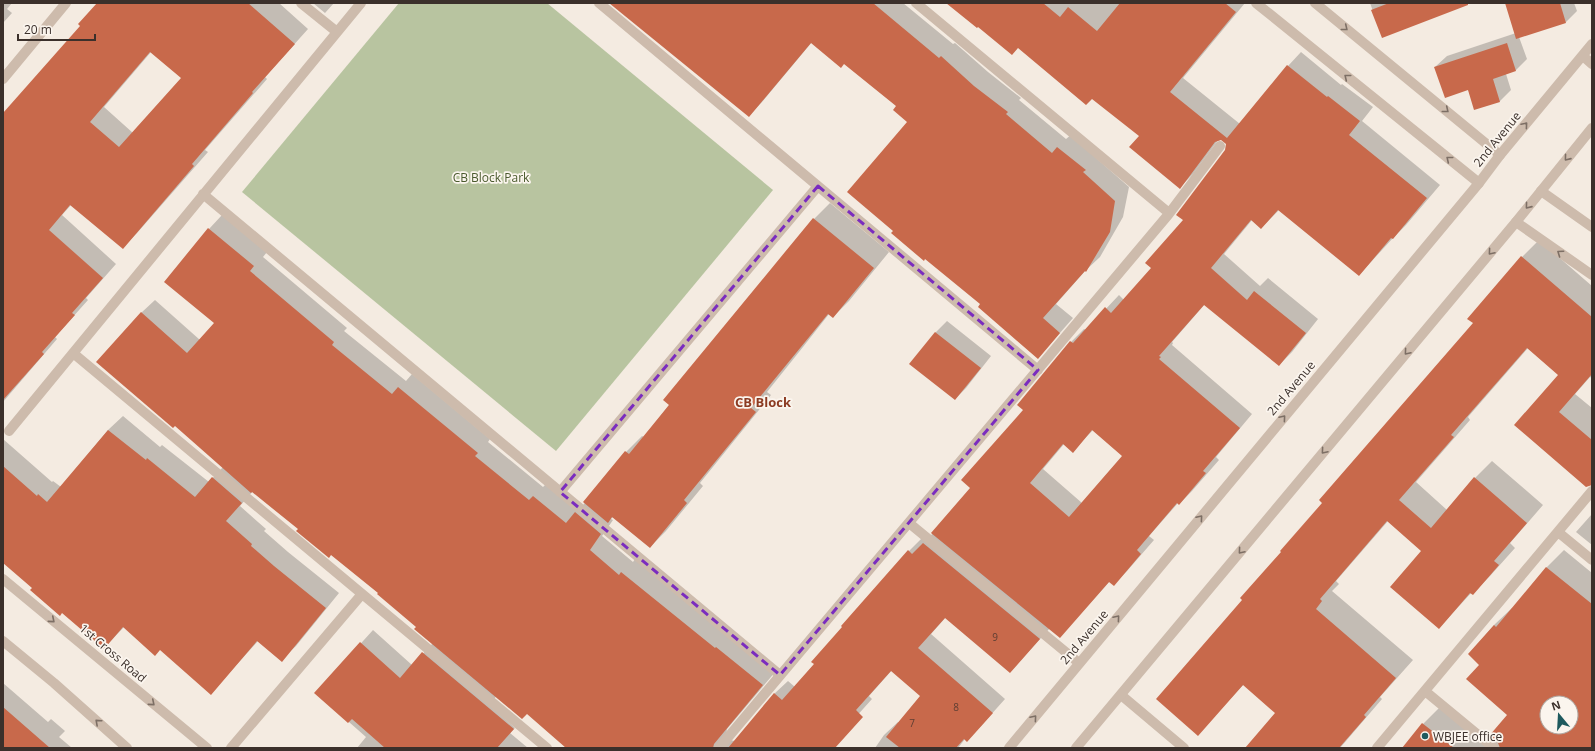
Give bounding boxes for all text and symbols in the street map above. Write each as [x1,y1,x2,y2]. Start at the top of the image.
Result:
scale bar [18,16,95,42]
text: 20 m [24,21,52,38]
one-way arrow [1341,23,1348,30]
one-way arrow [1345,75,1352,82]
one-way arrow [1441,106,1448,113]
street label: 2nd Avenue [1469,108,1525,170]
one-way arrow [1520,122,1527,130]
one-way arrow [1565,154,1572,161]
one-way arrow [1446,156,1453,163]
park label: CB Block Park [453,169,530,186]
one-way arrow [1526,202,1533,209]
one-way arrow [1488,247,1495,255]
one-way arrow [1557,250,1564,258]
one-way arrow [1405,347,1412,354]
street label: 2nd Avenue [1263,357,1319,419]
district label: CB Block [735,393,792,411]
one-way arrow [1279,416,1286,423]
one-way arrow [1321,447,1328,454]
one-way arrow [1196,515,1203,523]
one-way arrow [1238,547,1245,554]
street label: 2nd Avenue [1056,606,1112,668]
one-way arrow [48,615,55,622]
one-way arrow [1112,615,1119,623]
street label: 1st Cross Road [76,620,150,686]
house number: 9 [992,630,998,644]
north arrow [1539,695,1579,735]
text: N [1549,696,1562,714]
one-way arrow [148,698,155,705]
house number: 8 [953,700,959,714]
one-way arrow [1029,715,1036,723]
house number: 7 [909,716,915,730]
one-way arrow [95,720,102,727]
place label: WBJEE office [1433,728,1503,745]
marker: WBJEE office [1420,731,1430,741]

